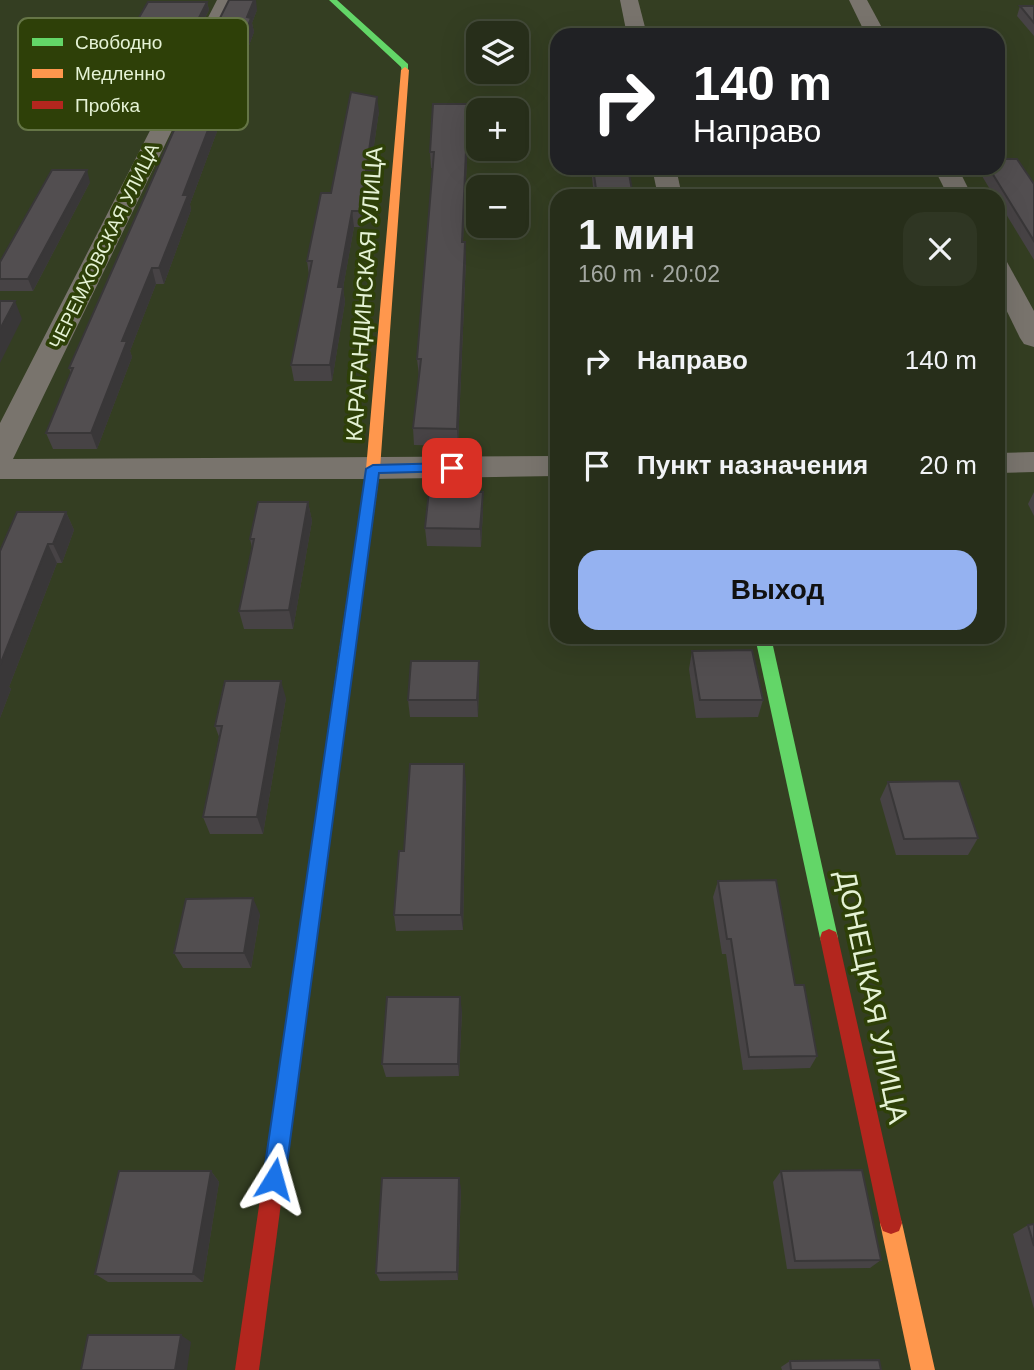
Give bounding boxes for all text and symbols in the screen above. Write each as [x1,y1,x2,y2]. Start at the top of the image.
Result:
legend [18,18,248,130]
map controls [466,21,529,238]
button: layers [466,21,529,84]
text: Свободно [75,32,162,53]
icon: right [578,56,669,147]
text: 140 m [693,56,832,110]
text: Медленно [75,63,165,84]
text: Пробка [75,95,140,116]
button: + [466,98,529,161]
text: Направо [693,113,821,149]
street label: ЧЕРЕМХОВСКАЯ УЛИЦА [45,139,163,352]
street label: КАРАГАНДИНСКАЯ УЛИЦА [341,145,387,442]
button: − [466,175,529,238]
text: 1 мин [578,211,695,258]
button: close [903,212,977,286]
text: 160 m · 20:02 [578,261,720,287]
icon: right [578,342,616,380]
text: Направо [637,345,748,375]
text: 140 m [905,345,977,375]
pin [422,438,482,498]
icon: arrive [578,447,616,485]
icon: arrive [433,449,471,487]
text: Пункт назначения [637,450,868,480]
text: 20 m [919,450,977,480]
button: Выход [578,550,977,630]
street label: ДОНЕЦКАЯ УЛИЦА [830,868,914,1127]
position arrow [237,1142,311,1216]

